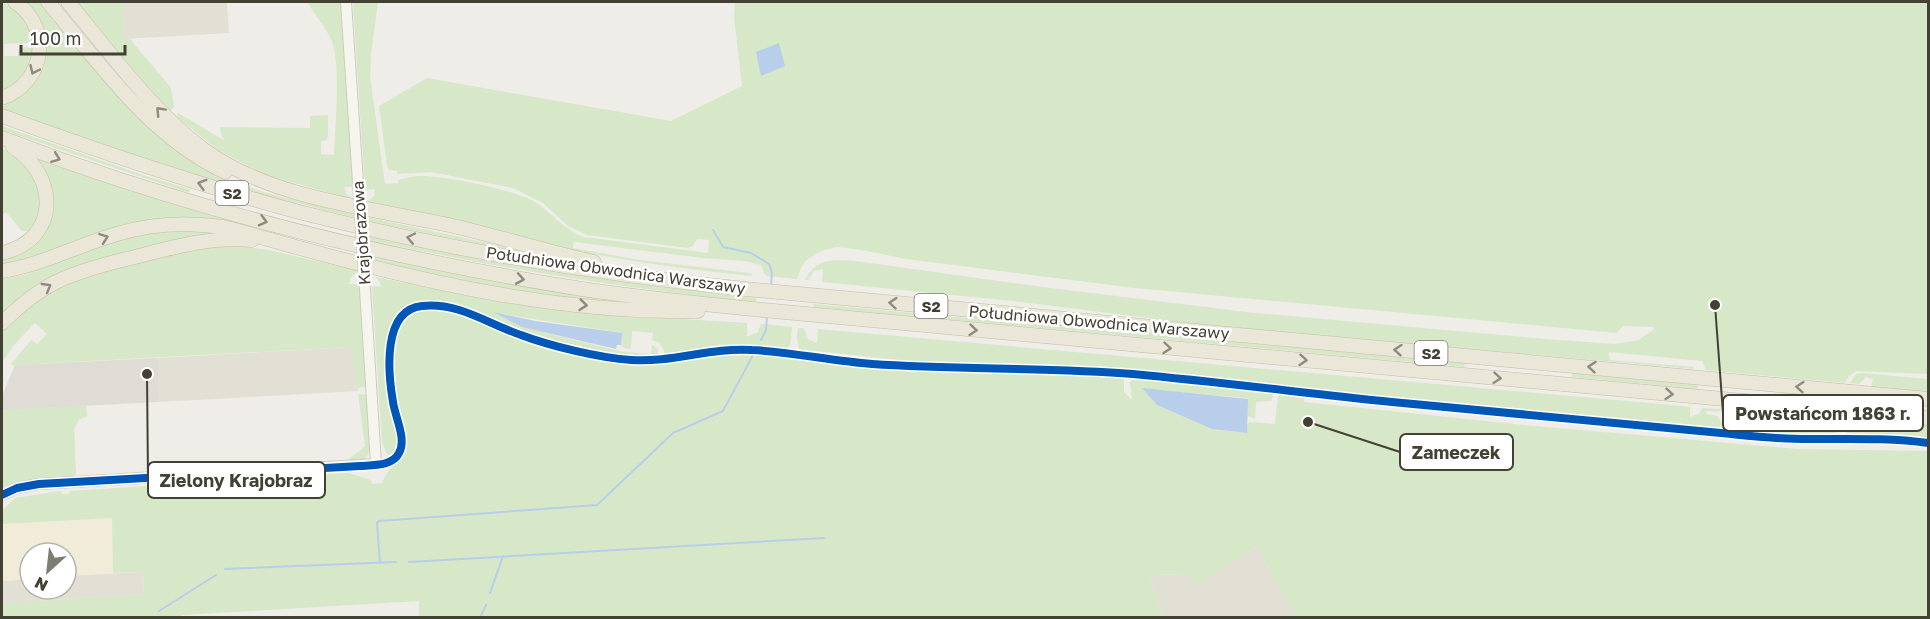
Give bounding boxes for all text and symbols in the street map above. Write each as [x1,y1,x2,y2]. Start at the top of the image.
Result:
scale bar [21,18,124,56]
text: 100 m [30,27,81,49]
one-way arrow [29,64,41,75]
one-way arrow [156,107,167,117]
one-way arrow [50,151,61,164]
one-way arrow [197,179,208,191]
street label: Krajobrazowa [347,180,375,286]
road number: S2 [216,181,248,205]
one-way arrow [257,214,268,226]
one-way arrow [406,232,416,245]
one-way arrow [98,233,109,246]
street label: Południowa Obwodnica Warszawy [485,242,747,298]
one-way arrow [516,272,525,284]
one-way arrow [41,283,52,294]
road number: S2 [914,294,948,318]
one-way arrow [888,297,897,310]
one-way arrow [579,298,588,311]
street label: Południowa Obwodnica Warszawy [968,301,1230,343]
one-way arrow [968,323,977,336]
one-way arrow [1162,341,1172,354]
road number: S2 [1414,341,1448,365]
one-way arrow [1393,344,1402,357]
one-way arrow [1299,354,1308,367]
one-way arrow [1587,361,1596,374]
one-way arrow [1493,371,1502,384]
one-way arrow [1796,381,1805,394]
one-way arrow [1665,387,1674,400]
callout: Powstańcom 1863 r. [1723,395,1923,431]
text: Powstańcom 1863 r. [1735,402,1911,424]
callout: Zameczek [1400,434,1513,470]
text: Zameczek [1412,441,1501,463]
callout: Zielony Krajobraz [148,462,325,498]
text: Zielony Krajobraz [160,469,312,491]
north arrow [18,541,78,601]
text: N [31,573,51,596]

